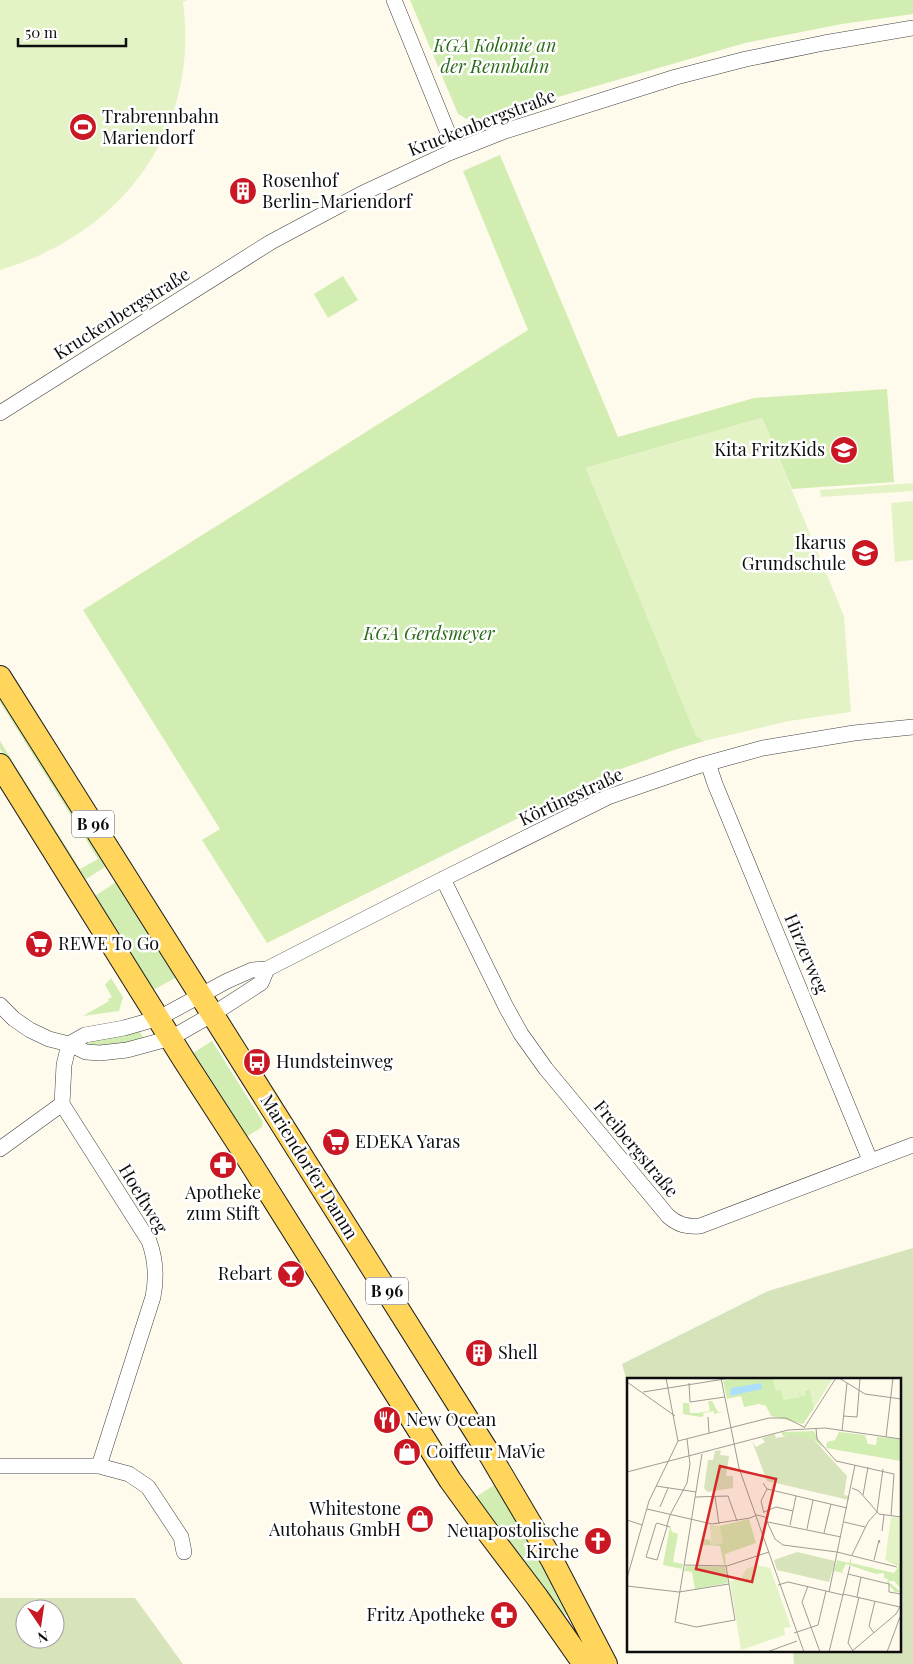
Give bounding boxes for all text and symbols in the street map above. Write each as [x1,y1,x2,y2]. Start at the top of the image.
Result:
scale bar [18,15,125,47]
text: 50 m [25,22,58,42]
park label: KGA Kolonie an der Rennbahn [433,33,556,78]
street label: Kruckenbergstraße [405,83,559,161]
place label: Trabrennbahn Mariendorf [102,104,219,149]
sports icon: Trabrennbahn Mariendorf [68,112,98,142]
place label: Rosenhof Berlin-Mariendorf [262,168,414,213]
building icon: Rosenhof Berlin-Mariendorf [228,176,258,206]
street label: Kruckenbergstraße [49,262,194,365]
school or university icon: Kita FritzKids [829,435,859,465]
place label: Kita FritzKids [714,437,825,461]
place label: Ikarus Grundschule [742,530,846,575]
school or university icon: Ikarus Grundschule [850,538,880,568]
park label: KGA Gerdsmeyer [362,621,496,645]
street label: Körtingstraße [515,761,627,831]
road number: B 96 [72,811,114,838]
street label: Hirzerweg [779,910,835,998]
supermarket icon: REWE To Go [24,929,54,959]
place label: REWE To Go [58,931,159,955]
bus stop icon: Hundsteinweg [242,1047,272,1077]
place label: Hundsteinweg [276,1049,393,1073]
street label: Mariendorfer Damm [256,1089,364,1244]
street label: Freibergstraße [589,1095,685,1202]
supermarket icon: EDEKA Yaras [321,1127,351,1157]
place label: EDEKA Yaras [355,1129,460,1153]
pharmacy icon: Apotheke zum Stift [208,1150,238,1180]
street label: Hoeftweg [114,1159,174,1238]
place label: Apotheke zum Stift [184,1180,261,1225]
bar icon: Rebart [276,1259,306,1289]
place label: Rebart [218,1261,273,1285]
road number: B 96 [366,1278,408,1304]
building icon: Shell [464,1338,494,1368]
place label: Shell [498,1340,538,1364]
inset map [627,1378,900,1652]
restaurant icon: New Ocean [372,1405,402,1435]
place label: New Ocean [406,1407,496,1431]
shop icon: Coiffeur MaVie [392,1437,422,1467]
place label: Coiffeur MaVie [426,1439,545,1463]
place label: Whitestone Autohaus GmbH [268,1496,401,1541]
shop icon: Whitestone Autohaus GmbH [405,1504,435,1534]
place label: Neuapostolische Kirche [447,1518,579,1563]
church icon: Neuapostolische Kirche [583,1526,613,1556]
north arrow [15,1599,65,1649]
pharmacy icon: Fritz Apotheke [489,1600,519,1630]
place label: Fritz Apotheke [366,1602,485,1626]
text: N [36,1627,50,1648]

